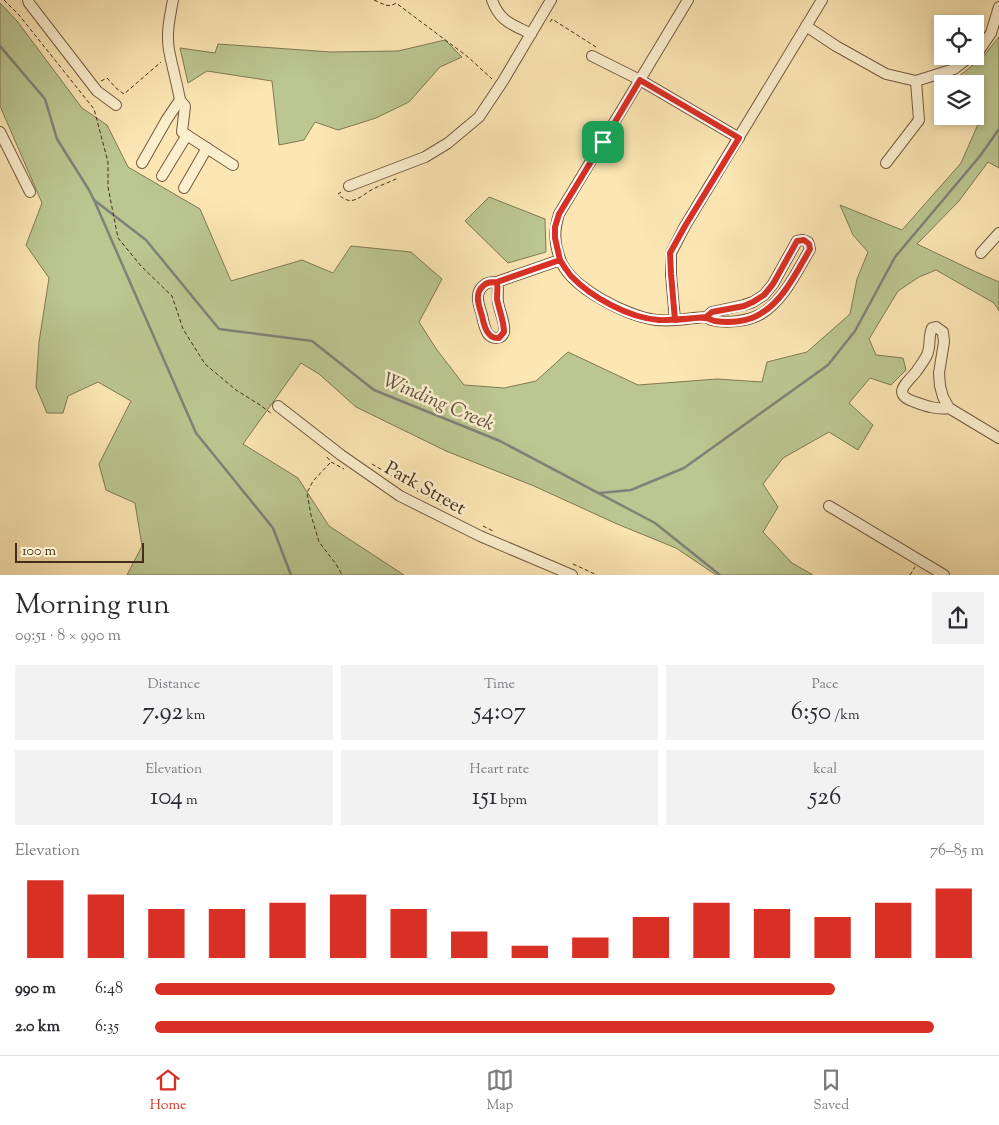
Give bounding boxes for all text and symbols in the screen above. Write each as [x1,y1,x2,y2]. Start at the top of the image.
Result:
map controls [934,15,984,125]
button: locate [934,15,984,65]
button: layers [934,75,984,125]
pin [582,121,624,163]
icon: arrive [589,128,617,156]
water label: Winding Creek [378,367,498,440]
street label: Park Street [379,456,471,523]
scale bar [15,540,144,563]
text: 100 m [22,542,56,562]
text: Morning run [15,586,170,626]
button: share [932,592,984,644]
text: 09:51 · 8 × 990 m [15,625,121,648]
text: Distance [147,675,200,695]
text: Time [484,675,515,695]
text: Pace [812,675,839,695]
text: 7.92 [142,695,183,731]
text: 54:07 [473,695,526,731]
text: 6:50 [791,695,831,731]
text: km [183,706,205,726]
text: /km [831,706,860,726]
text: Elevation [145,760,202,780]
text: Heart rate [470,760,529,780]
text: kcal [813,760,837,780]
text: 104 [150,780,183,816]
text: 151 [472,780,497,816]
text: 526 [809,780,842,816]
text: m [183,791,198,811]
text: bpm [497,791,527,811]
text: Elevation [15,840,80,863]
text: 76–85 m [930,840,984,863]
text: 990 m [15,978,56,1001]
text: 6:48 [95,978,123,1001]
text: 2.0 km [15,1016,60,1039]
text: 6:35 [95,1016,119,1039]
tab: Home [150,1066,186,1116]
tab: Map [486,1066,514,1116]
tab: Saved [813,1066,849,1116]

